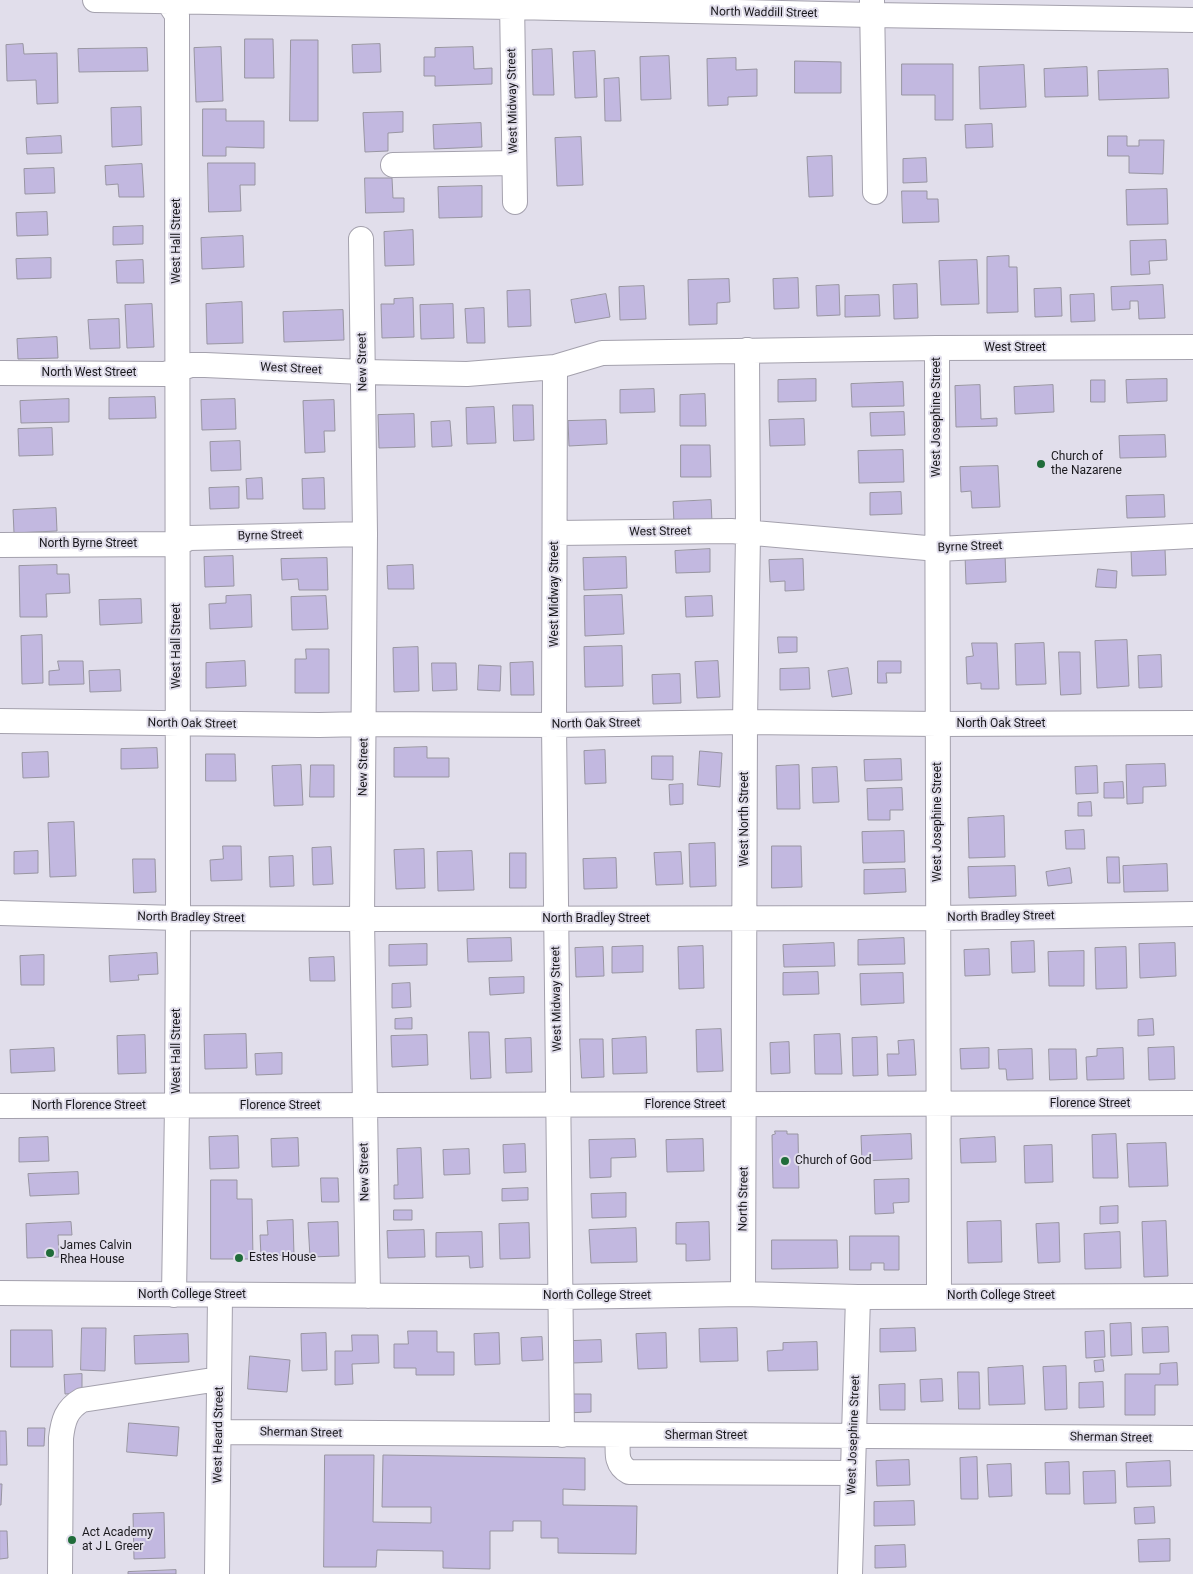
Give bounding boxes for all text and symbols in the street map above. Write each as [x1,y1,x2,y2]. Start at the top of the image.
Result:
street label: North Waddill Street [710,5,818,21]
street label: West Midway Street [505,48,521,154]
street label: West Hall Street [170,198,184,284]
street label: New Street [355,333,371,391]
street label: West Street [984,341,1046,355]
street label: West Josephine Street [930,357,944,477]
street label: West Street [260,360,322,378]
street label: North West Street [42,366,136,380]
place label: Church of the Nazarene [1051,450,1122,478]
marker: Church of the Nazarene [1035,458,1047,470]
street label: West Street [629,524,691,540]
street label: Byrne Street [237,528,303,544]
street label: North Byrne Street [39,537,137,551]
street label: Byrne Street [937,539,1003,555]
street label: West Midway Street [548,541,562,647]
street label: West Hall Street [170,603,184,689]
street label: North Oak Street [147,716,237,732]
street label: North Oak Street [551,716,641,732]
street label: North Oak Street [957,717,1045,731]
street label: New Street [356,738,372,796]
street label: West Josephine Street [931,762,945,882]
street label: West North Street [738,772,752,866]
street label: North Bradley Street [947,909,1055,925]
street label: North Bradley Street [137,910,245,926]
street label: North Bradley Street [542,912,650,926]
street label: West Midway Street [549,946,565,1052]
street label: West Hall Street [170,1008,184,1094]
street label: Florence Street [1050,1097,1130,1111]
street label: Florence Street [645,1098,725,1112]
street label: North Florence Street [32,1099,146,1113]
street label: Florence Street [240,1099,320,1113]
street label: New Street [357,1143,373,1201]
place label: Church of God [795,1154,872,1168]
marker: Church of God [779,1155,791,1167]
street label: North Street [736,1166,752,1232]
place label: James Calvin Rhea House [60,1239,132,1267]
marker: James Calvin Rhea House [44,1247,56,1259]
place label: Estes House [249,1251,316,1265]
marker: Estes House [233,1252,245,1264]
street label: North College Street [138,1288,246,1302]
street label: North College Street [543,1289,651,1303]
street label: North College Street [947,1289,1055,1303]
street label: West Josephine Street [845,1375,863,1495]
street label: West Heard Street [211,1387,227,1483]
street label: Sherman Street [260,1425,342,1441]
street label: Sherman Street [665,1429,747,1443]
street label: Sherman Street [1070,1430,1152,1446]
place label: Act Academy at J L Greer [82,1526,153,1554]
marker: Act Academy at J L Greer [66,1534,78,1546]

